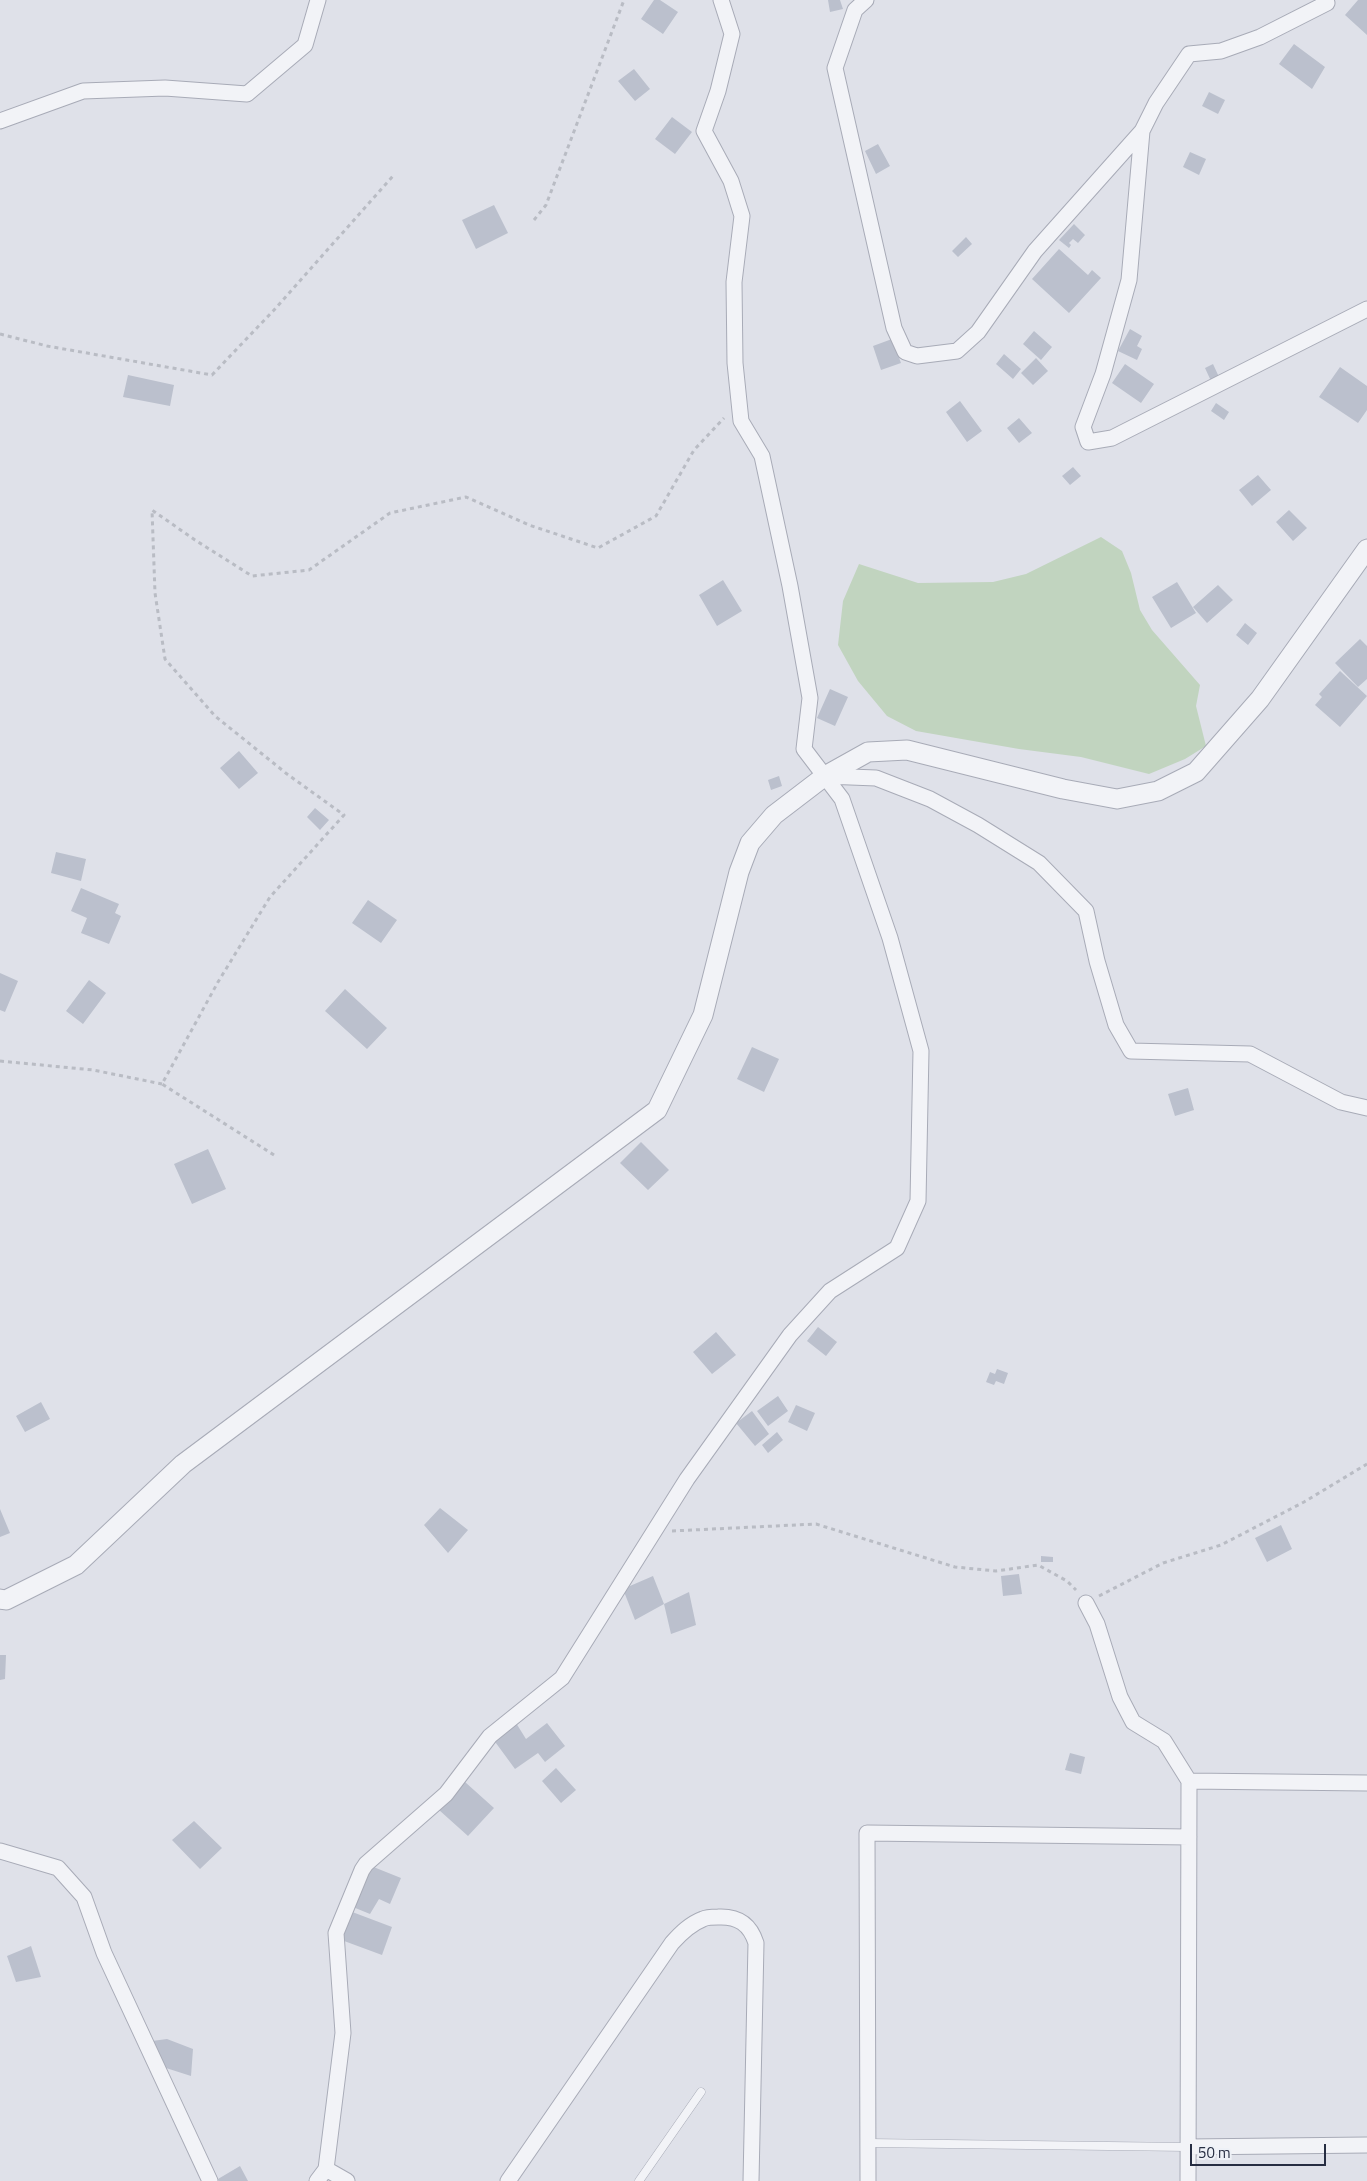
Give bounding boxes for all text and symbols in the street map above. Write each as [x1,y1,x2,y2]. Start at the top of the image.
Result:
scale bar [1192,2134,1328,2166]
text: 50 m [1198,2141,1231,2164]

